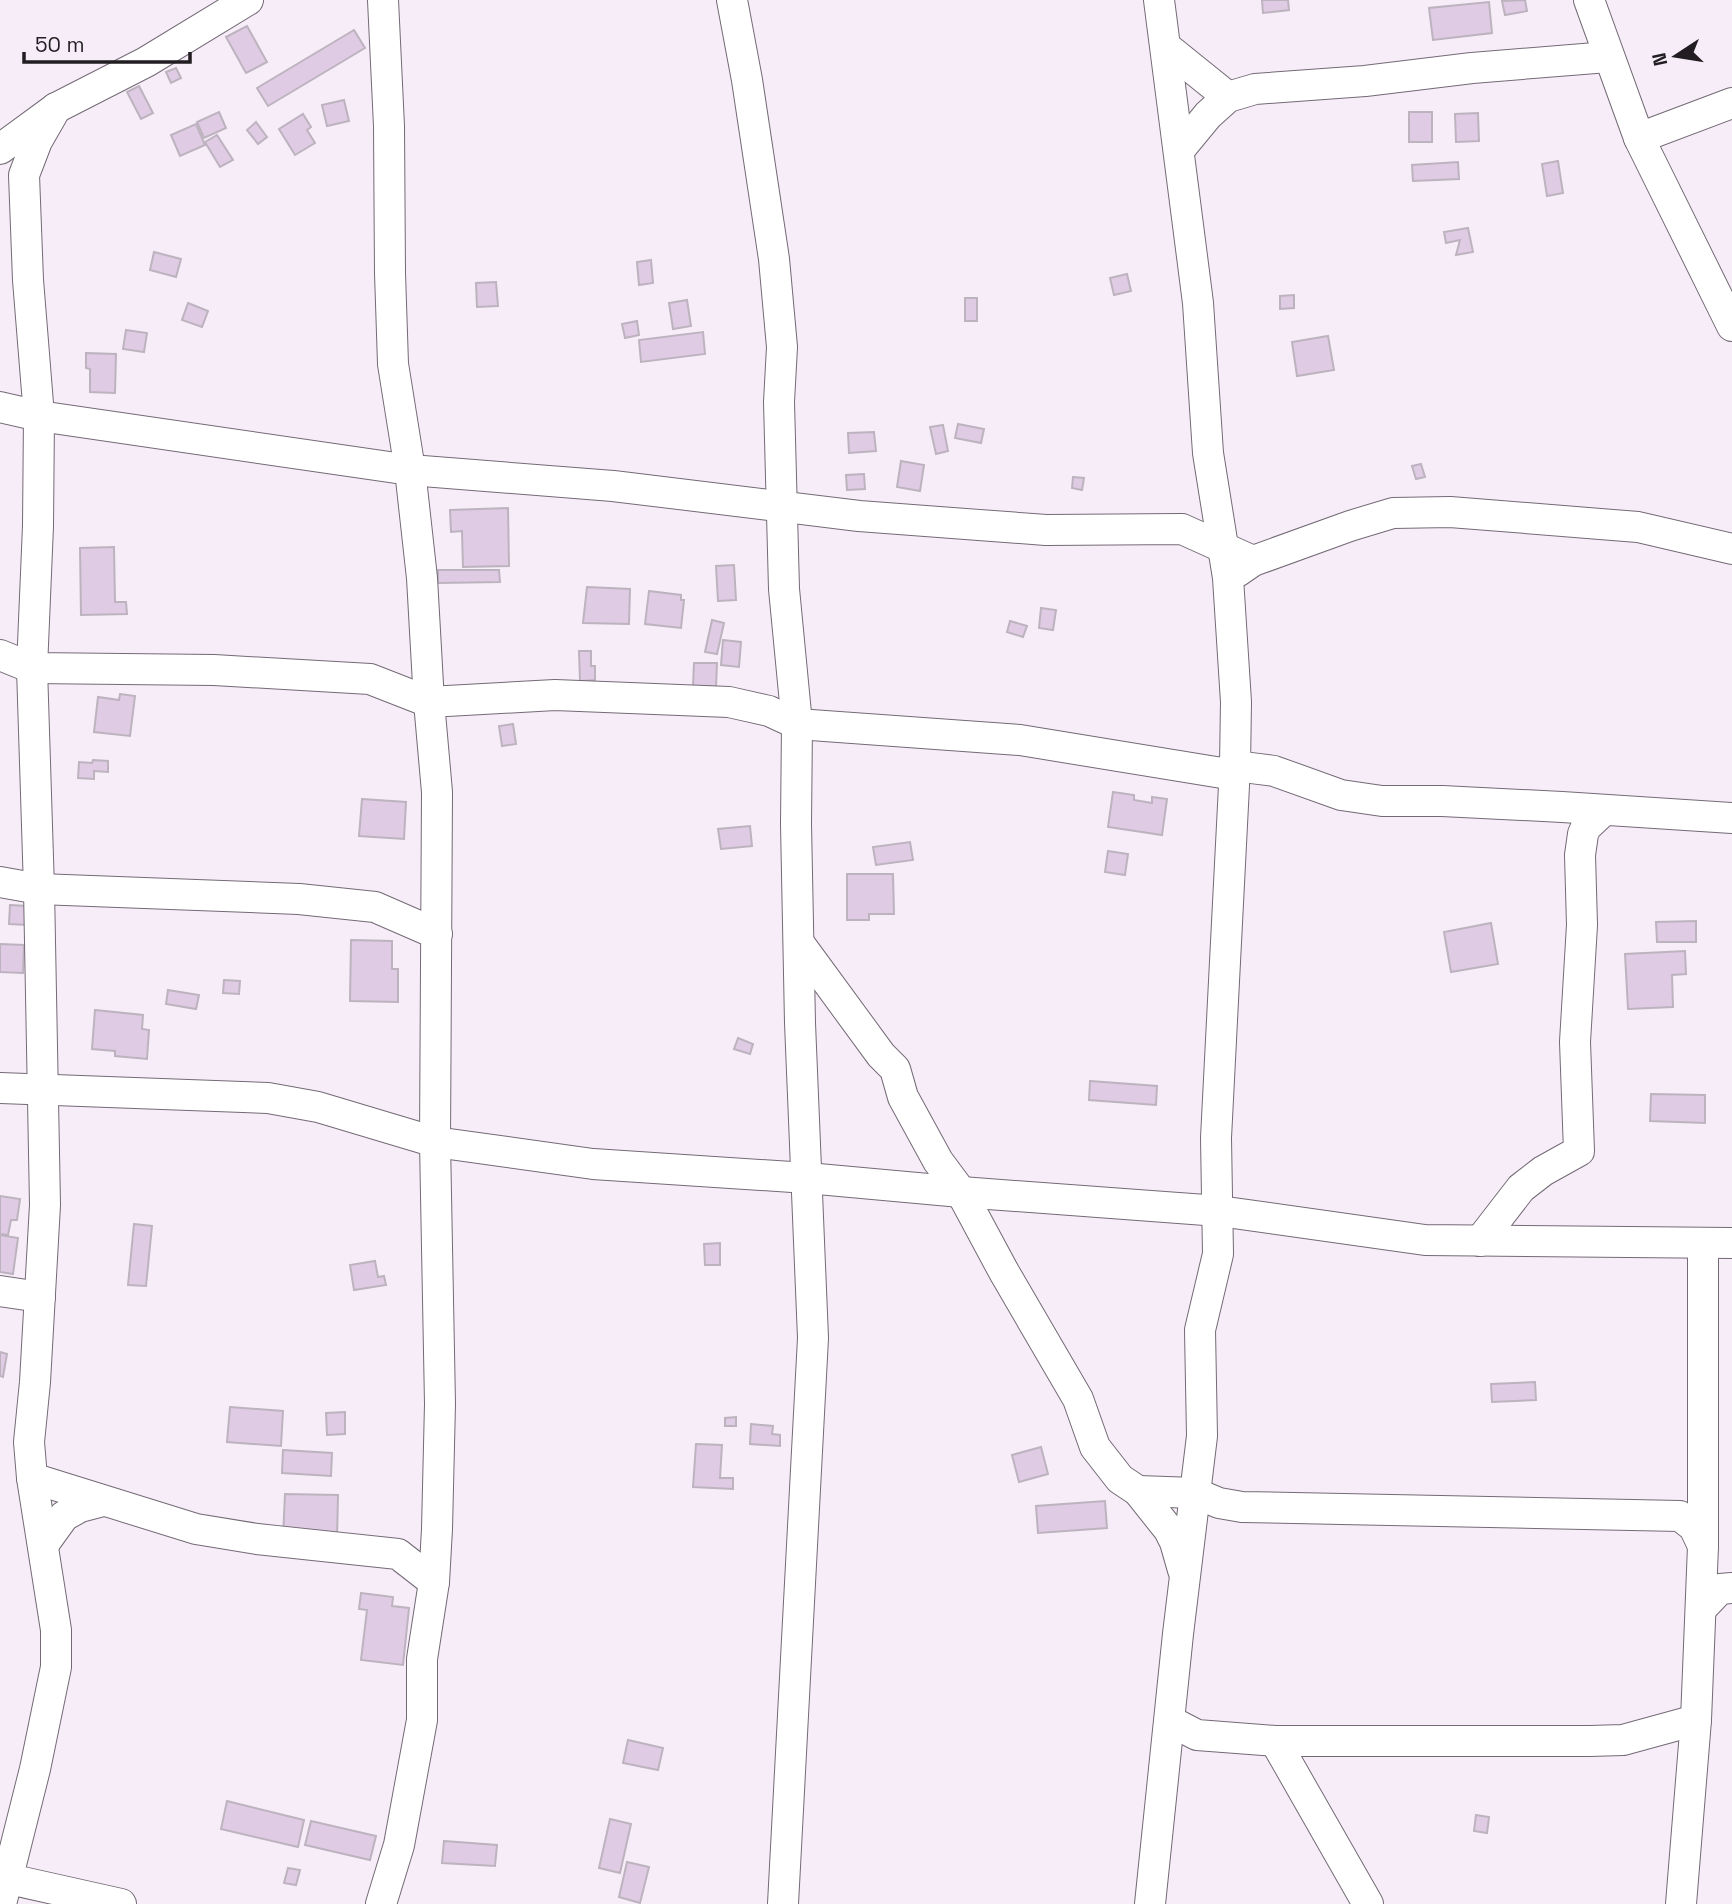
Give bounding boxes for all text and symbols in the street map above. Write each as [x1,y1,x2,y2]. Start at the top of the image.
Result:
scale bar [24,21,191,65]
north arrow [1641,21,1711,91]
text: 50 m [35,31,85,58]
text: N [1646,51,1673,68]

